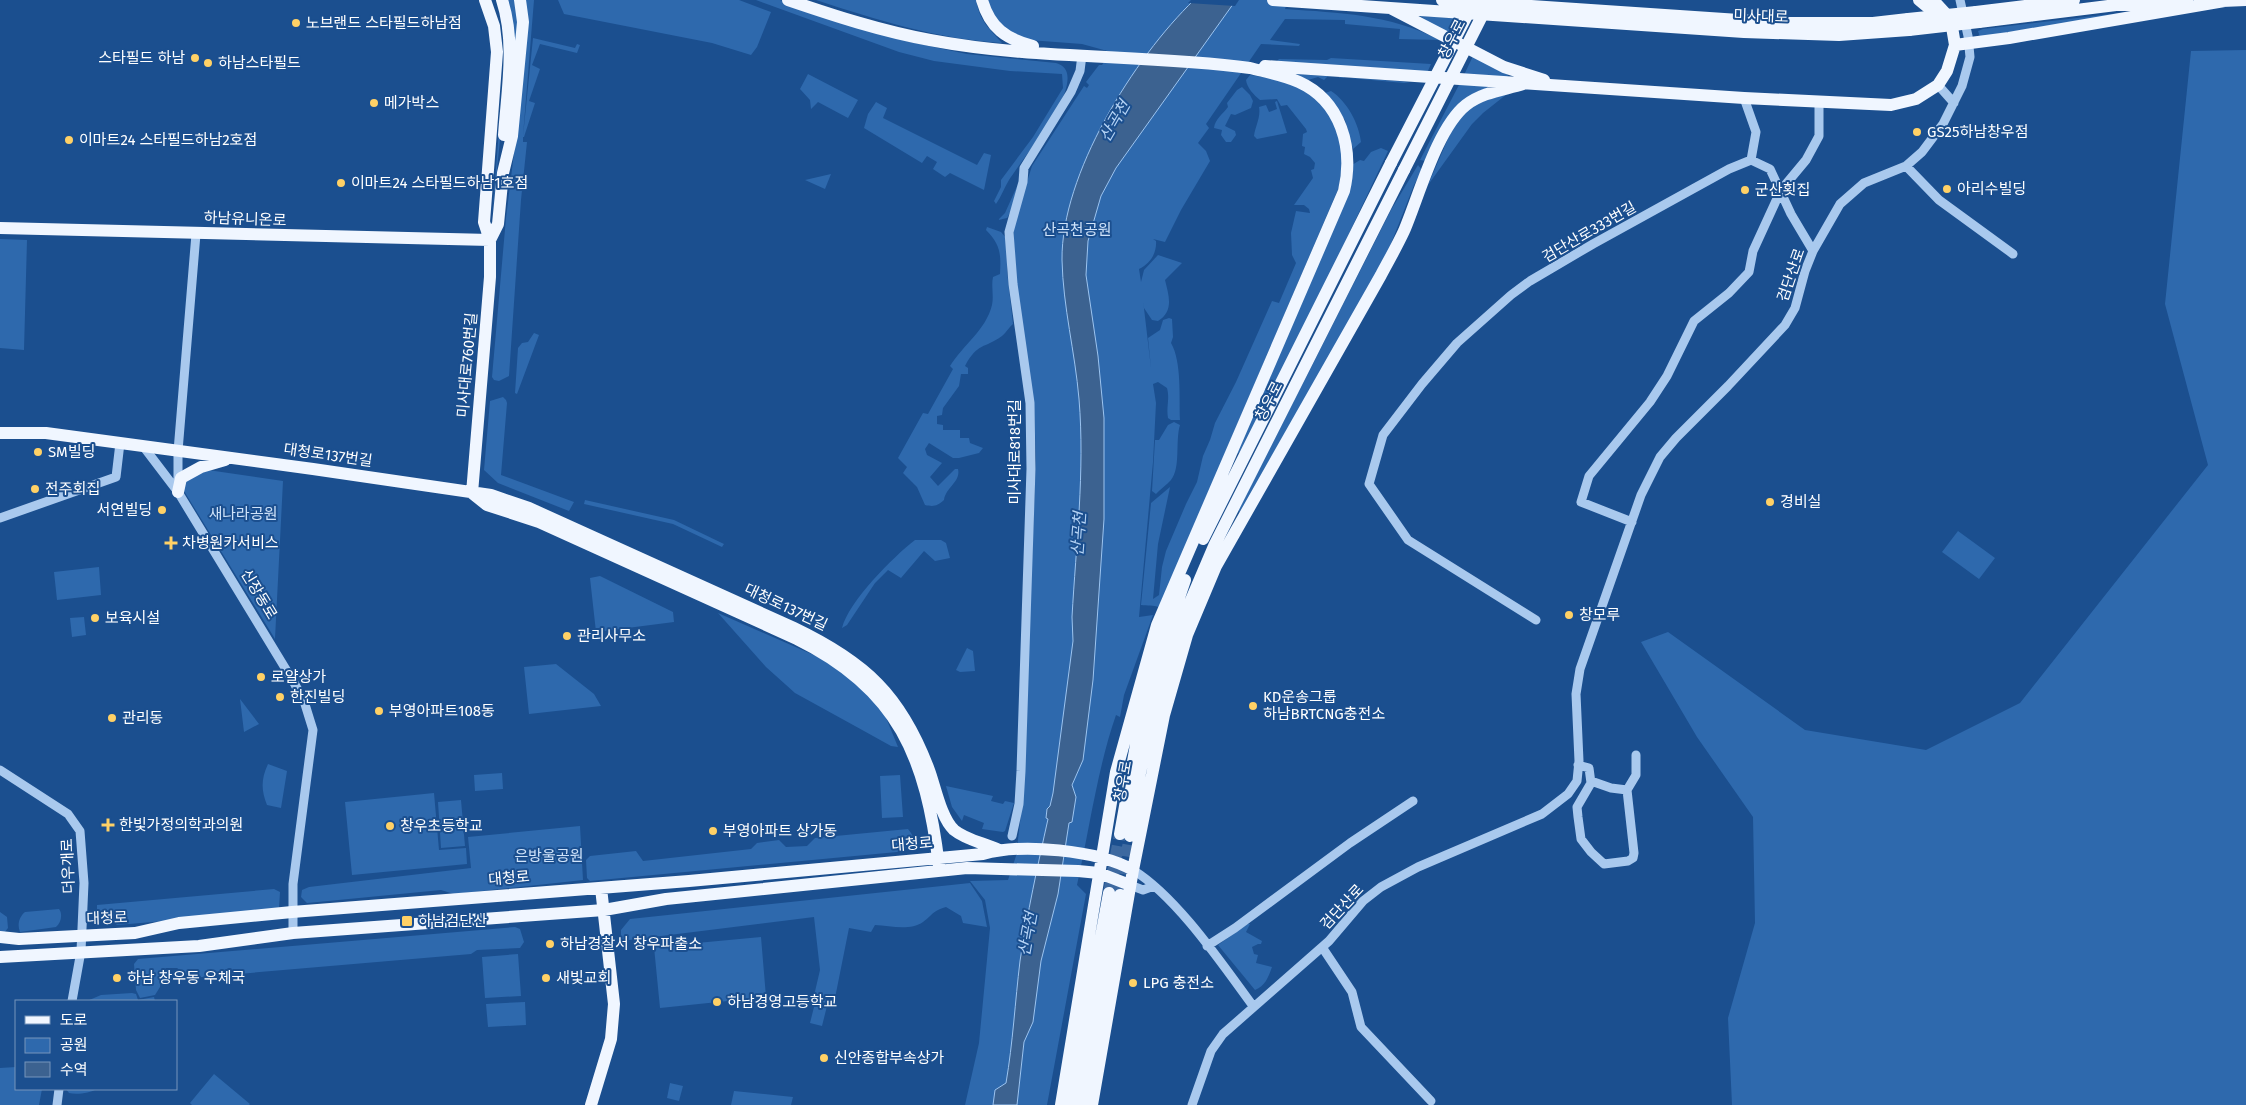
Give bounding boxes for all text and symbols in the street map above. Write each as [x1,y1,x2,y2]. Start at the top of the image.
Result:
street label: 미사대로 [1733,6,1789,26]
place label: 노브랜드 스타필드하남점 [306,14,462,32]
street label: 창우로 [1435,16,1469,62]
marker: 노브랜드 스타필드하남점 [290,17,302,29]
place label: 스타필드 하남 [98,49,185,67]
marker: 스타필드 하남 [189,52,201,64]
place label: 하남스타필드 [218,54,301,72]
marker: 하남스타필드 [202,57,214,69]
place label: 메가박스 [384,94,439,112]
water label: 산곡천 [1095,95,1135,145]
marker: 메가박스 [368,97,380,109]
place label: GS25하남창우점 [1927,123,2028,141]
marker: GS25하남창우점 [1911,126,1923,138]
place label: 이마트24 스타필드하남2호점 [79,131,257,149]
marker: 이마트24 스타필드하남2호점 [63,134,75,146]
place label: 이마트24 스타필드하남1호점 [351,174,528,192]
marker: 이마트24 스타필드하남1호점 [335,177,347,189]
place label: 아리수빌딩 [1957,180,2026,198]
place label: 군산횟집 [1755,181,1810,199]
marker: 아리수빌딩 [1941,183,1953,195]
marker: 군산횟집 [1739,184,1751,196]
street label: 검단산로333번길 [1539,198,1639,266]
street label: 하남유니온로 [203,209,287,229]
park label: 산곡천공원 [1042,221,1112,239]
street label: 검단산로 [1774,246,1808,304]
street label: 미사대로760번길 [453,312,481,418]
street label: 창우로 [1252,378,1286,424]
street label: 미사대로818번길 [1006,399,1024,505]
street label: 대청로137번길 [282,440,374,470]
place label: SM빌딩 [48,443,95,461]
marker: SM빌딩 [32,446,44,458]
place label: 전주회집 [45,480,100,498]
marker: 전주회집 [29,483,41,495]
place label: 경비실 [1780,493,1821,511]
marker: 경비실 [1764,496,1776,508]
place label: 서연빌딩 [97,501,152,519]
marker: 서연빌딩 [156,504,168,516]
park label: 새나라공원 [208,505,278,523]
water label: 산곡천 [1067,509,1090,557]
place label: 차병원카서비스 [182,534,279,552]
marker: 차병원카서비스 [164,536,178,550]
street label: 신장동로 [237,566,281,622]
street label: 대청로137번길 [742,580,830,634]
place label: 창모루 [1579,606,1620,624]
place label: 보육시설 [105,609,160,627]
marker: 창모루 [1563,609,1575,621]
marker: 보육시설 [89,612,101,624]
place label: 관리사무소 [577,627,646,645]
marker: 관리사무소 [561,630,573,642]
place label: 로얄상가 [271,668,326,686]
marker: 로얄상가 [255,671,267,683]
place label: 한진빌딩 [290,688,345,706]
place label: KD운송그룹 하남BRTCNG충전소 [1263,688,1385,723]
marker: 한진빌딩 [274,691,286,703]
marker: KD운송그룹 하남BRTCNG충전소 [1247,700,1259,712]
place label: 부영아파트108동 [389,702,495,720]
marker: 부영아파트108동 [373,705,385,717]
place label: 관리동 [122,709,163,727]
marker: 관리동 [106,712,118,724]
street label: 창우로 [1111,759,1135,803]
place label: 한빛가정의학과의원 [119,816,243,834]
place label: 창우초등학교 [400,817,483,835]
marker: 한빛가정의학과의원 [101,818,115,832]
marker: 창우초등학교 [384,820,396,832]
place label: 부영아파트 상가동 [723,822,837,840]
marker: 부영아파트 상가동 [707,825,719,837]
street label: 대청로 [891,833,933,855]
street label: 더우개로 [58,838,78,894]
park label: 은방울공원 [514,847,584,865]
street label: 대청로 [488,867,530,889]
street label: 검단산로 [1317,881,1367,933]
street label: 대청로 [86,908,128,928]
water label: 산곡천 [1014,908,1041,957]
place label: 하남검단산 [418,912,487,930]
marker: 하남검단산 [400,914,414,928]
place label: 하남경찰서 창우파출소 [560,935,702,953]
marker: 하남경찰서 창우파출소 [544,938,556,950]
place label: 하남 창우동 우체국 [127,969,245,987]
place label: 새빛교회 [556,969,611,987]
marker: 하남 창우동 우체국 [111,972,123,984]
marker: 새빛교회 [540,972,552,984]
place label: LPG 충전소 [1143,974,1214,992]
marker: LPG 충전소 [1127,977,1139,989]
place label: 하남경영고등학교 [727,993,837,1011]
marker: 하남경영고등학교 [711,996,723,1008]
legend [15,1000,178,1090]
text: 도로 [60,1011,88,1029]
text: 공원 [60,1036,88,1054]
place label: 신안종합부속상가 [834,1049,945,1067]
marker: 신안종합부속상가 [818,1052,830,1064]
text: 수역 [60,1061,88,1079]

